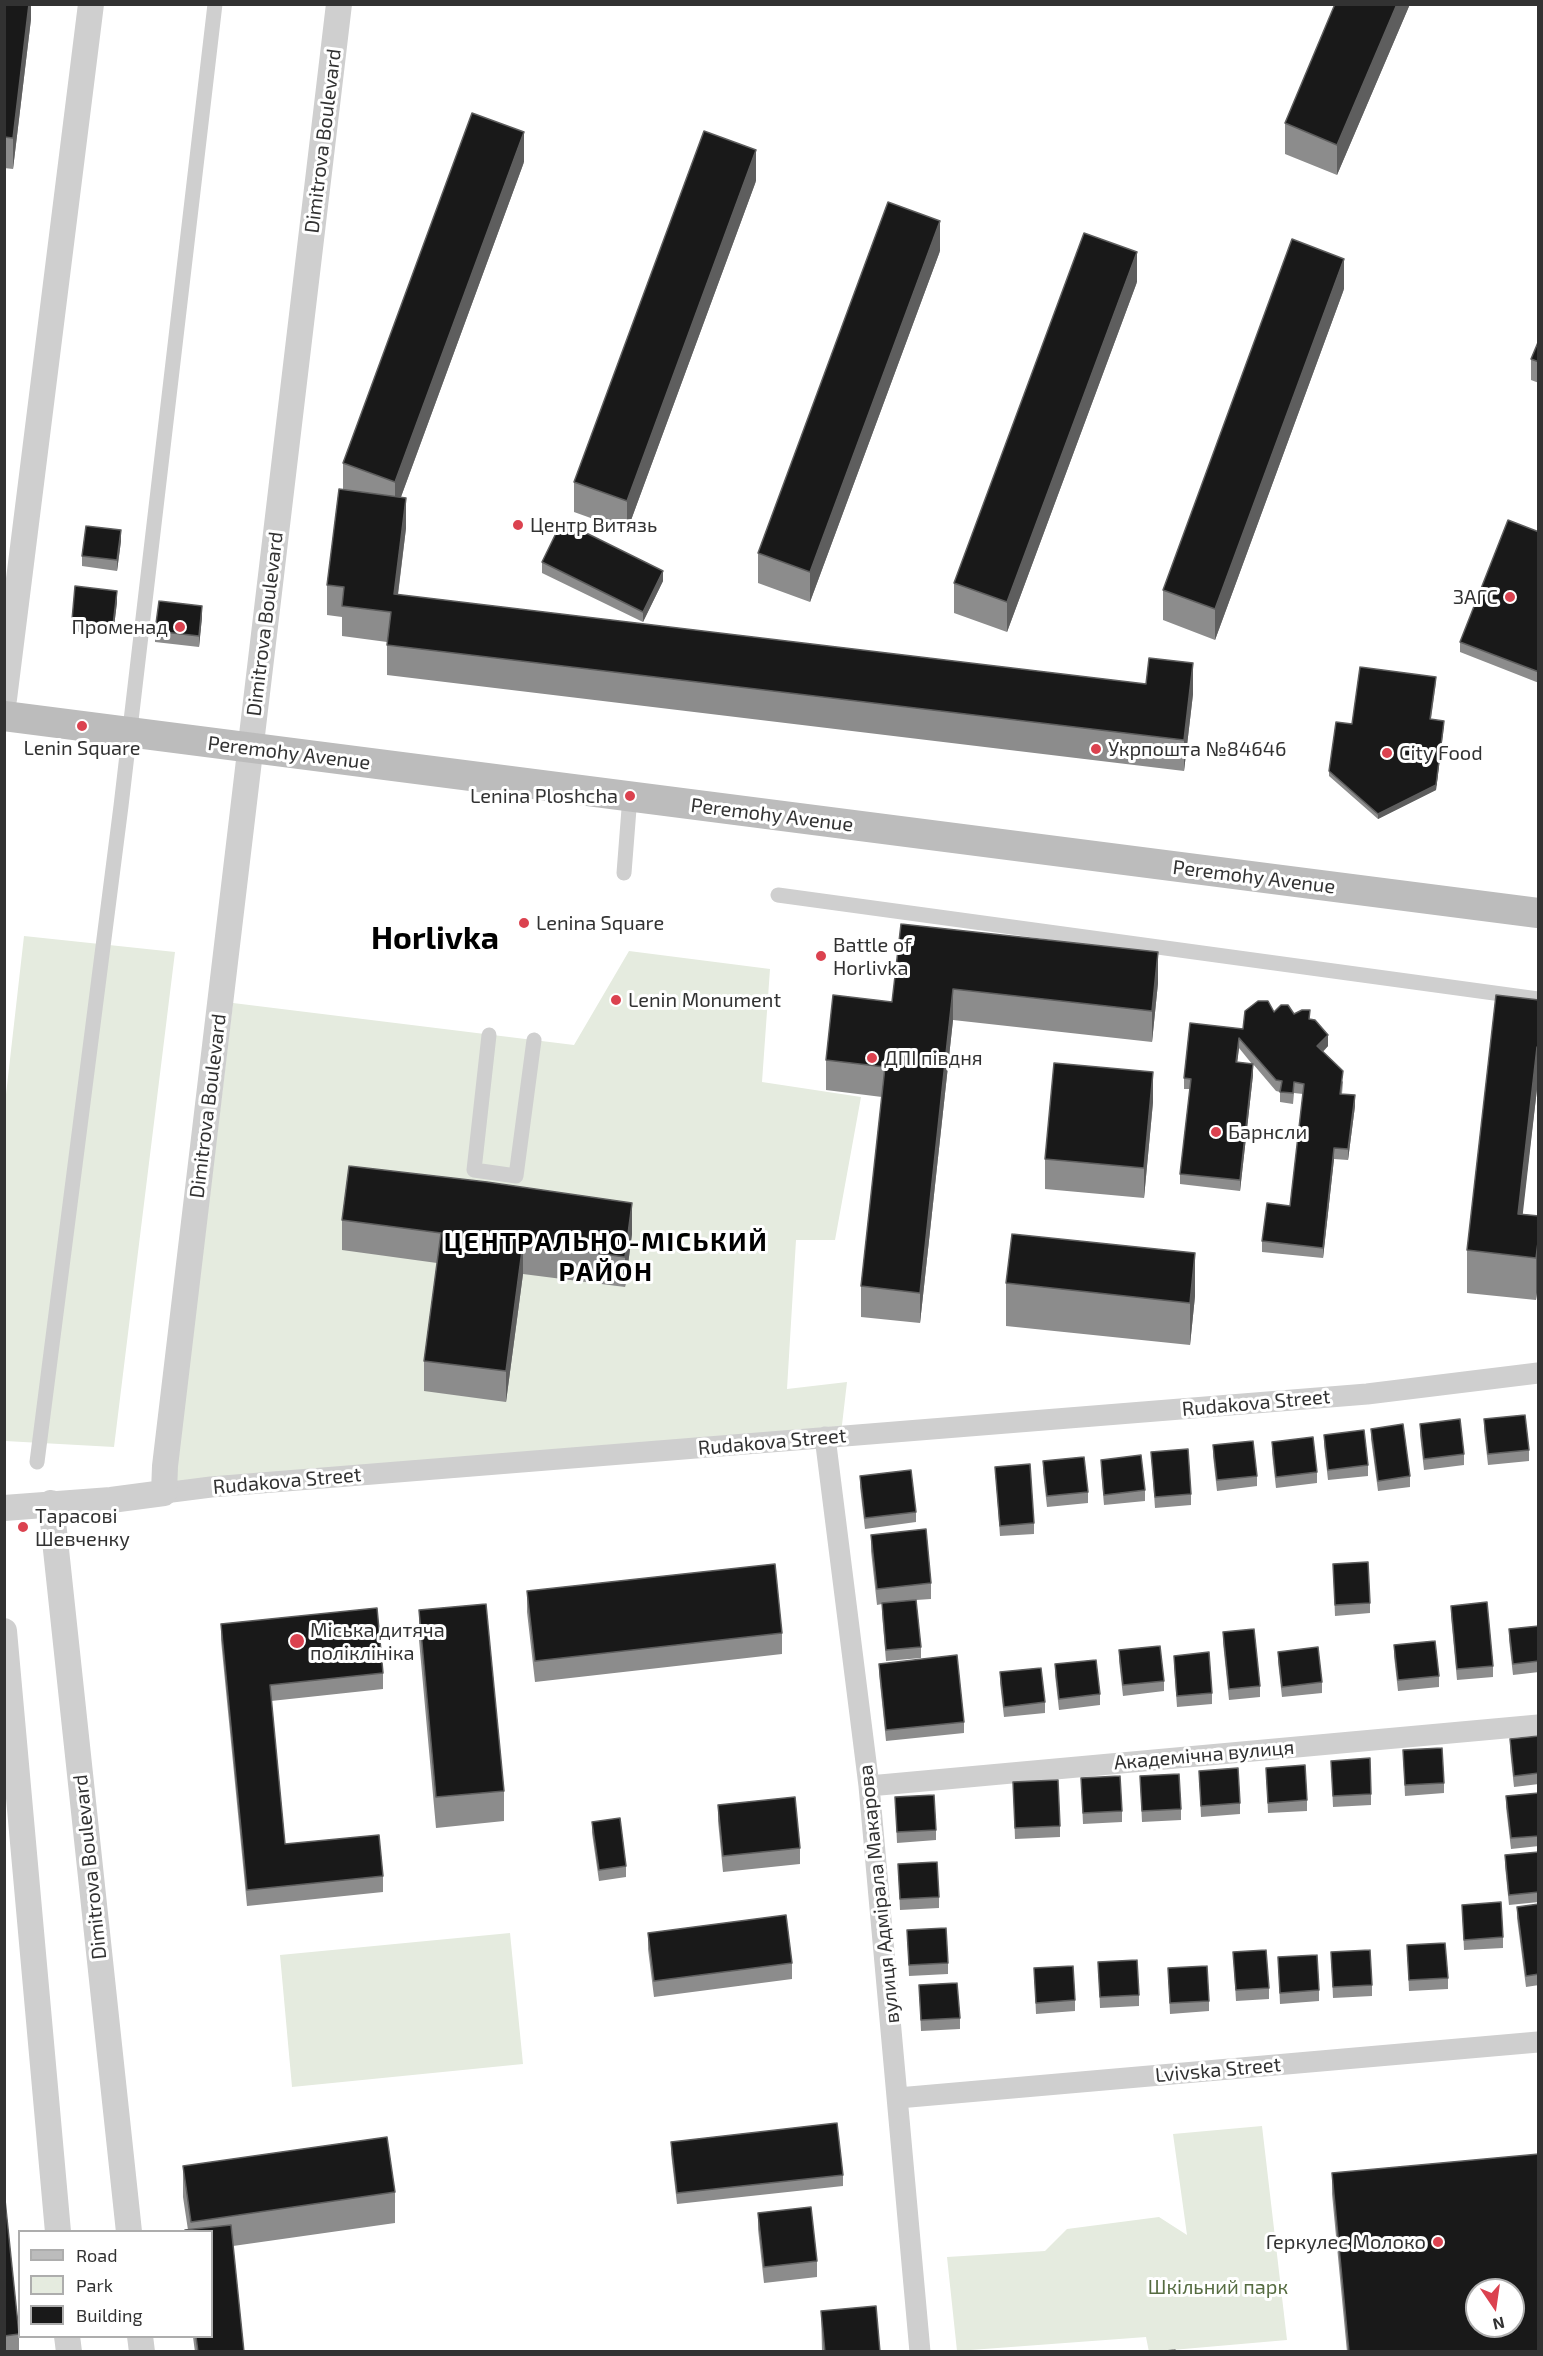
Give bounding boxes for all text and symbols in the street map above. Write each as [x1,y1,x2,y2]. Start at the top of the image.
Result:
street label: Dimitrova Boulevard [300,47,346,235]
place label: Центр Витязь [530,513,657,537]
marker: Центр Витязь [511,518,525,532]
street label: Dimitrova Boulevard [242,530,288,718]
place label: ЗАГС [1453,585,1498,609]
marker: ЗАГС [1503,590,1517,604]
place label: Променад [71,615,168,639]
marker: Променад [173,620,187,634]
marker: Lenin Square [75,719,89,733]
street label: Peremohy Avenue [206,731,372,775]
place label: Lenin Square [23,736,141,760]
place label: Укрпошта №84646 [1108,737,1286,761]
place label: City Food [1399,741,1483,765]
marker: Укрпошта №84646 [1089,742,1103,756]
marker: City Food [1380,746,1394,760]
place label: Lenina Ploshcha [470,784,618,808]
marker: Lenina Ploshcha [623,789,637,803]
street label: Peremohy Avenue [689,793,855,837]
street label: Peremohy Avenue [1171,855,1337,899]
place label: Lenina Square [536,911,664,935]
marker: Lenina Square [517,916,531,930]
district label: Horlivka [371,919,499,957]
place label: Battle of Horlivka [833,933,912,980]
marker: Battle of Horlivka [814,949,828,963]
place label: Lenin Monument [628,988,781,1012]
marker: Lenin Monument [609,993,623,1007]
street label: Dimitrova Boulevard [185,1012,231,1200]
place label: ДПІ півдня [884,1046,983,1070]
marker: ДПІ півдня [865,1051,879,1065]
place label: Барнсли [1228,1120,1307,1144]
marker: Барнсли [1209,1125,1223,1139]
district label: ЦЕНТРАЛЬНО-МІСЬКИЙ РАЙОН [444,1226,768,1288]
street label: Rudakova Street [1181,1385,1331,1421]
street label: Rudakova Street [697,1424,847,1460]
street label: Rudakova Street [212,1463,362,1499]
place label: Тарасові Шевченку [35,1504,130,1551]
marker: Тарасові Шевченку [16,1520,30,1534]
place label: Міська дитяча поліклініка [310,1618,445,1665]
marker: Міська дитяча поліклініка [288,1632,306,1650]
street label: Академічна вулиця [1113,1735,1295,1775]
street label: вулиця Адмірала Макарова [853,1763,905,2025]
street label: Dimitrova Boulevard [68,1773,112,1961]
street label: Lvivska Street [1154,2053,1282,2087]
legend [18,2230,213,2338]
place label: Геркулес Молоко [1266,2230,1426,2254]
marker: Геркулес Молоко [1431,2235,1445,2249]
text: Road [76,2244,117,2266]
text: Park [76,2274,113,2296]
park label: Шкільний парк [1148,2275,1288,2299]
north arrow [1465,2278,1525,2338]
text: Building [76,2304,143,2326]
text: N [1491,2314,1506,2335]

